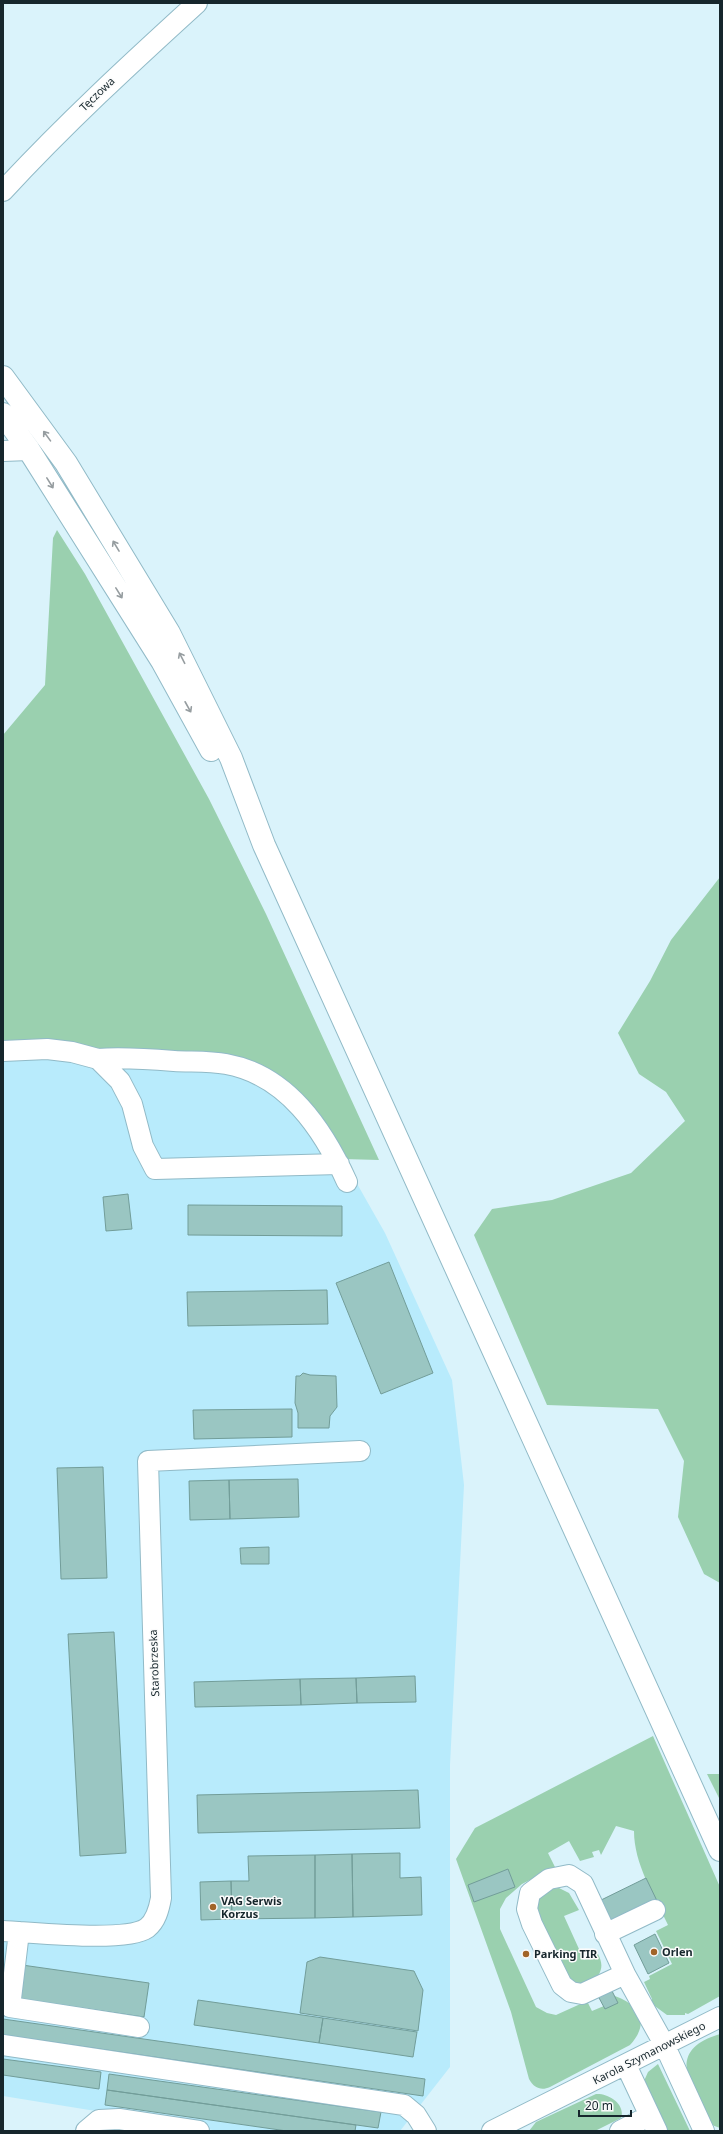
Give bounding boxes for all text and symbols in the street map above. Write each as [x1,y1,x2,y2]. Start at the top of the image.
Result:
street label: Tęczowa [76,73,117,114]
one-way arrow [42,431,51,442]
one-way arrow [46,477,54,489]
one-way arrow [112,540,120,552]
one-way arrow [115,587,123,598]
one-way arrow [178,652,185,664]
one-way arrow [185,701,192,713]
street label: Starobrzeska [145,1629,162,1697]
place label: VAG Serwis Korzus [221,1893,282,1921]
marker: VAG Serwis Korzus [208,1902,218,1912]
place label: Orlen [662,1944,693,1959]
place label: Parking TIR [534,1946,598,1961]
marker: Orlen [649,1947,659,1957]
marker: Parking TIR [521,1949,531,1959]
street label: Karola Szymanowskiego [590,2017,708,2088]
scale bar [579,2092,631,2118]
text: 20 m [585,2097,613,2114]

